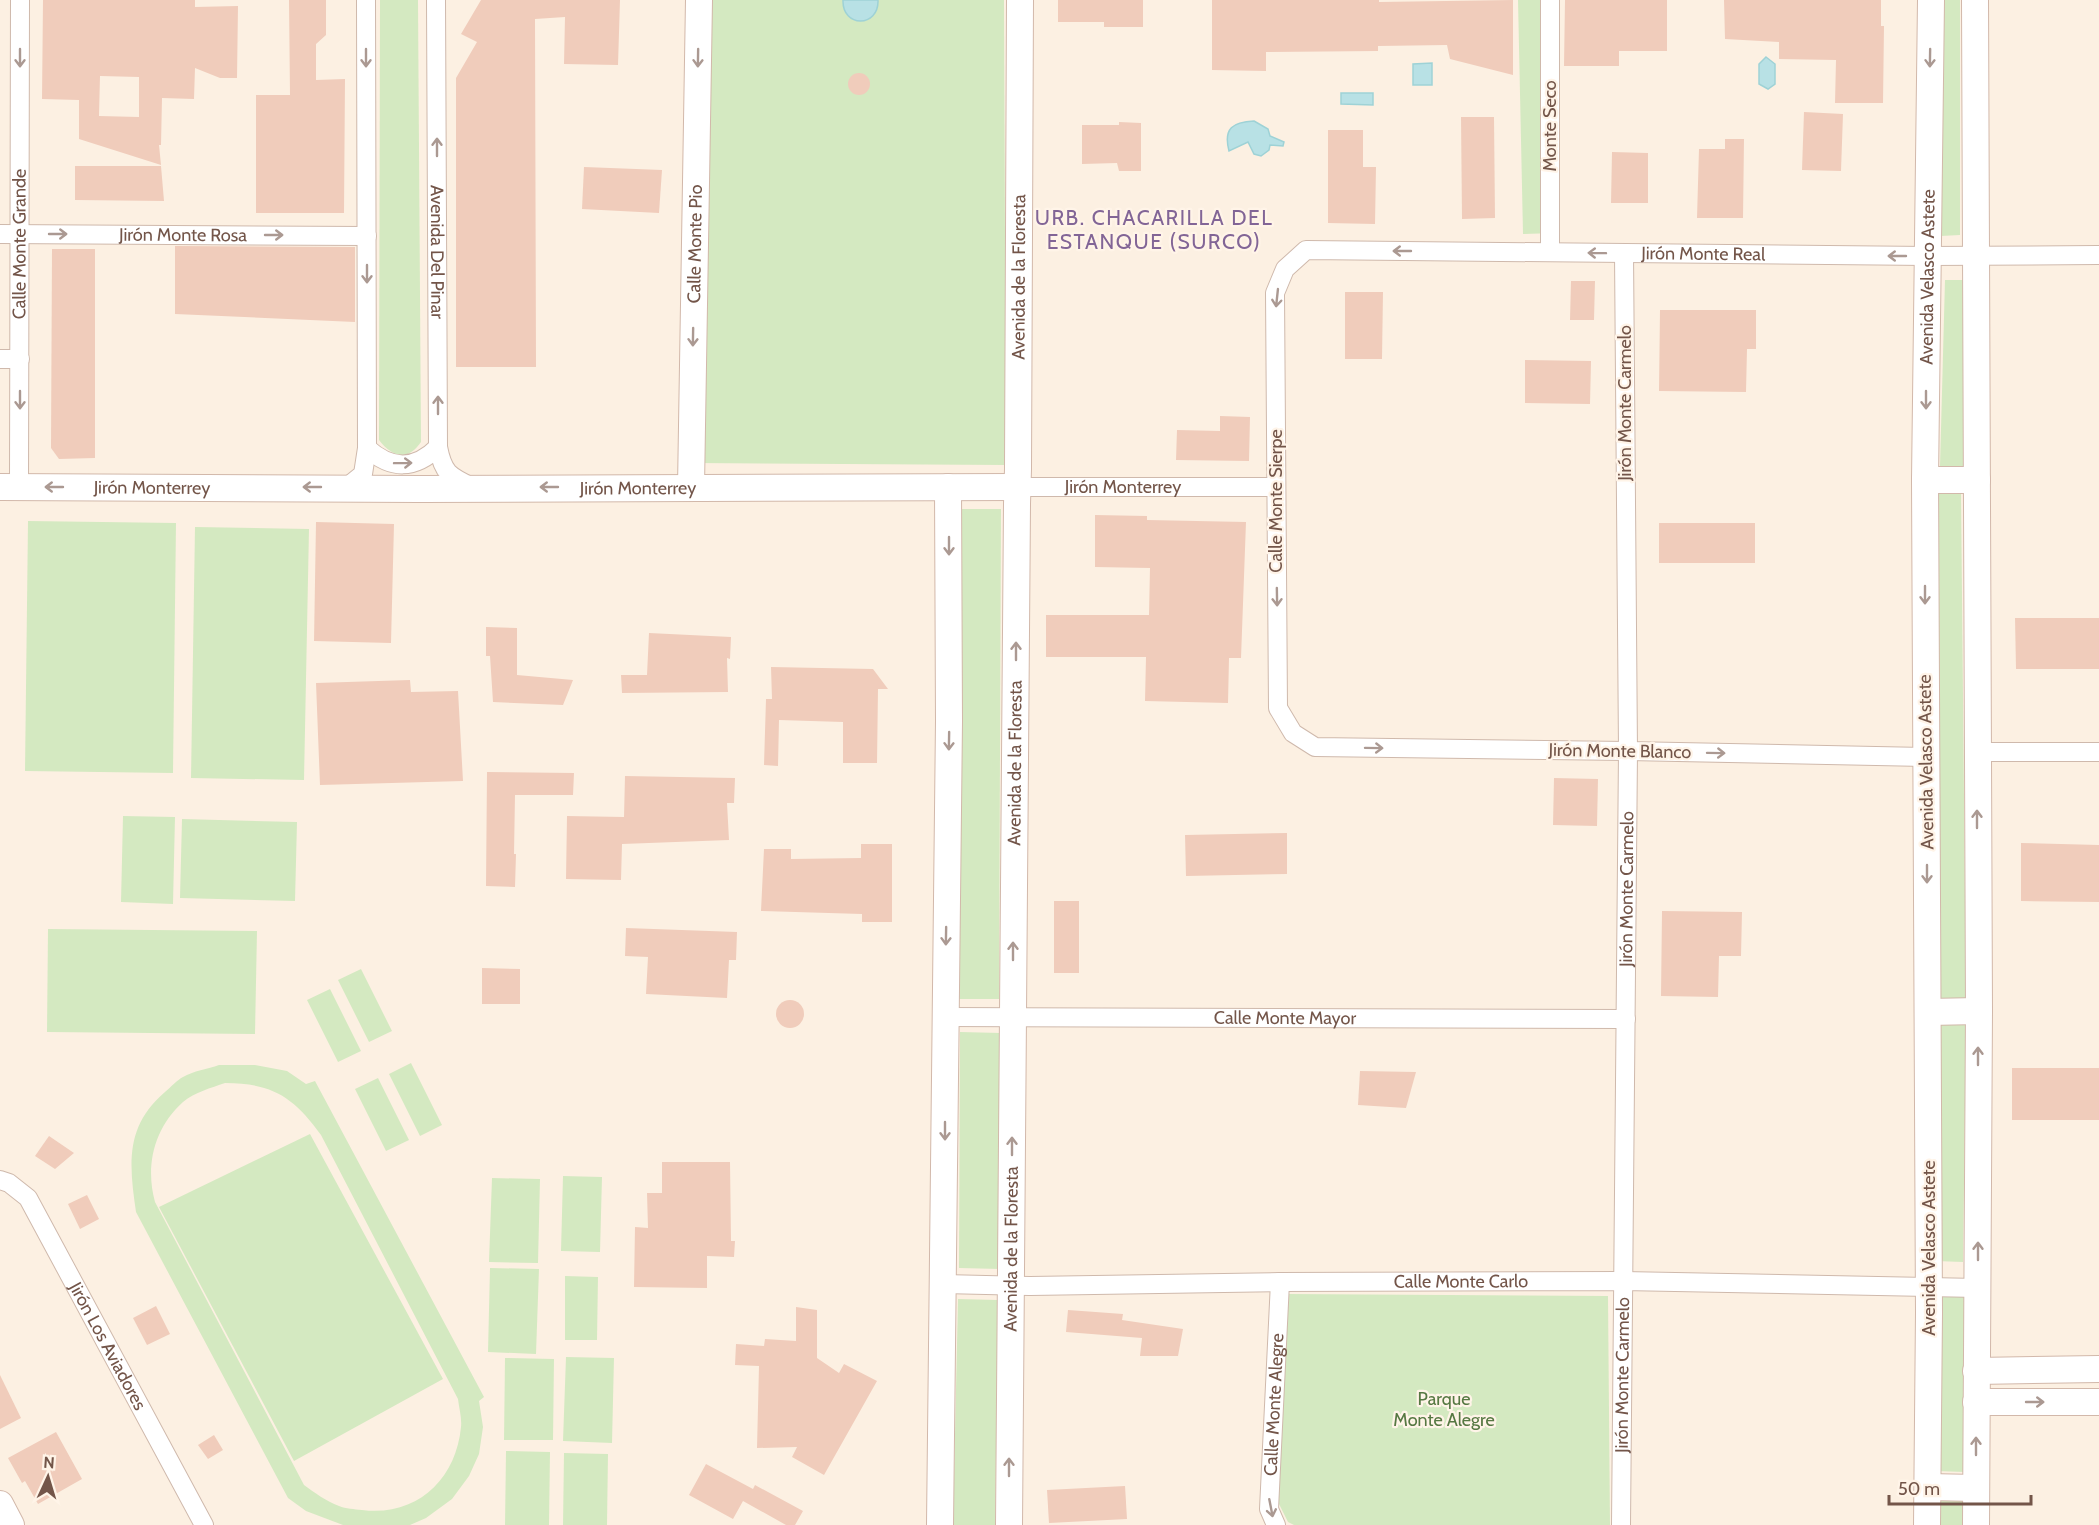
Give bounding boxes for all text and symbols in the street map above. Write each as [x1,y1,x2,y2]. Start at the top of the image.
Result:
one-way arrow [14,48,26,68]
one-way arrow [360,48,372,68]
one-way arrow [692,48,704,68]
one-way arrow [1924,48,1936,68]
street label: Monte Seco [1539,80,1561,172]
one-way arrow [431,137,443,157]
street label: Calle Monte Grande [8,169,31,319]
street label: Calle Monte Pio [683,184,707,304]
street label: Avenida Del Pinar [426,185,448,319]
street label: Avenida Velasco Astete [1915,189,1940,365]
street label: Avenida de la Floresta [1007,194,1030,360]
district label: URB. CHACARILLA DEL ESTANQUE (SURCO) [1035,205,1273,254]
street label: Jirón Monte Rosa [118,224,247,246]
one-way arrow [48,228,68,240]
one-way arrow [264,229,284,241]
street label: Jirón Monte Real [1640,242,1766,265]
one-way arrow [1392,245,1412,257]
one-way arrow [1587,247,1607,259]
one-way arrow [1887,250,1907,262]
one-way arrow [361,264,373,284]
one-way arrow [1271,287,1282,307]
street label: Jirón Monte Carmelo [1614,325,1636,482]
one-way arrow [687,327,699,347]
one-way arrow [14,390,26,410]
one-way arrow [1920,390,1932,410]
one-way arrow [432,395,444,415]
street label: Calle Monte Sierpe [1265,429,1287,573]
one-way arrow [392,457,412,469]
street label: Jirón Monterrey [93,476,210,499]
street label: Jirón Monterrey [1064,476,1181,498]
street label: Jirón Monterrey [579,477,696,499]
one-way arrow [44,481,64,493]
one-way arrow [302,481,322,493]
one-way arrow [539,481,559,493]
one-way arrow [943,535,954,555]
one-way arrow [1919,585,1931,605]
one-way arrow [1271,587,1282,607]
one-way arrow [1010,641,1021,661]
street label: Avenida Velasco Astete [1913,674,1939,850]
street label: Avenida de la Floresta [1003,680,1027,846]
one-way arrow [943,730,955,750]
street label: Jirón Monte Blanco [1547,739,1692,763]
one-way arrow [1363,742,1383,754]
one-way arrow [1705,747,1725,758]
one-way arrow [1971,809,1983,829]
street label: Jirón Monte Carmelo [1615,811,1638,968]
one-way arrow [1921,864,1933,884]
one-way arrow [940,925,952,945]
one-way arrow [1007,941,1019,961]
street label: Calle Monte Mayor [1214,1007,1356,1029]
one-way arrow [1973,1046,1984,1066]
one-way arrow [939,1120,950,1140]
one-way arrow [1006,1136,1018,1156]
street label: Avenida Velasco Astete [1918,1160,1940,1336]
street label: Avenida de la Floresta [1000,1166,1023,1332]
one-way arrow [1972,1241,1984,1261]
street label: Calle Monte Carlo [1394,1270,1528,1293]
street label: Jirón Los Aviadores [64,1278,151,1414]
street label: Jirón Monte Carmelo [1611,1297,1634,1454]
street label: Calle Monte Alegre [1260,1333,1289,1477]
park label: Parque Monte Alegre [1393,1388,1495,1431]
one-way arrow [2024,1396,2044,1408]
one-way arrow [1970,1436,1982,1456]
north arrow [18,1447,78,1507]
text: N [43,1453,55,1472]
one-way arrow [1003,1457,1015,1477]
scale bar [1889,1468,2032,1506]
text: 50 m [1898,1478,1940,1500]
one-way arrow [1266,1498,1277,1517]

